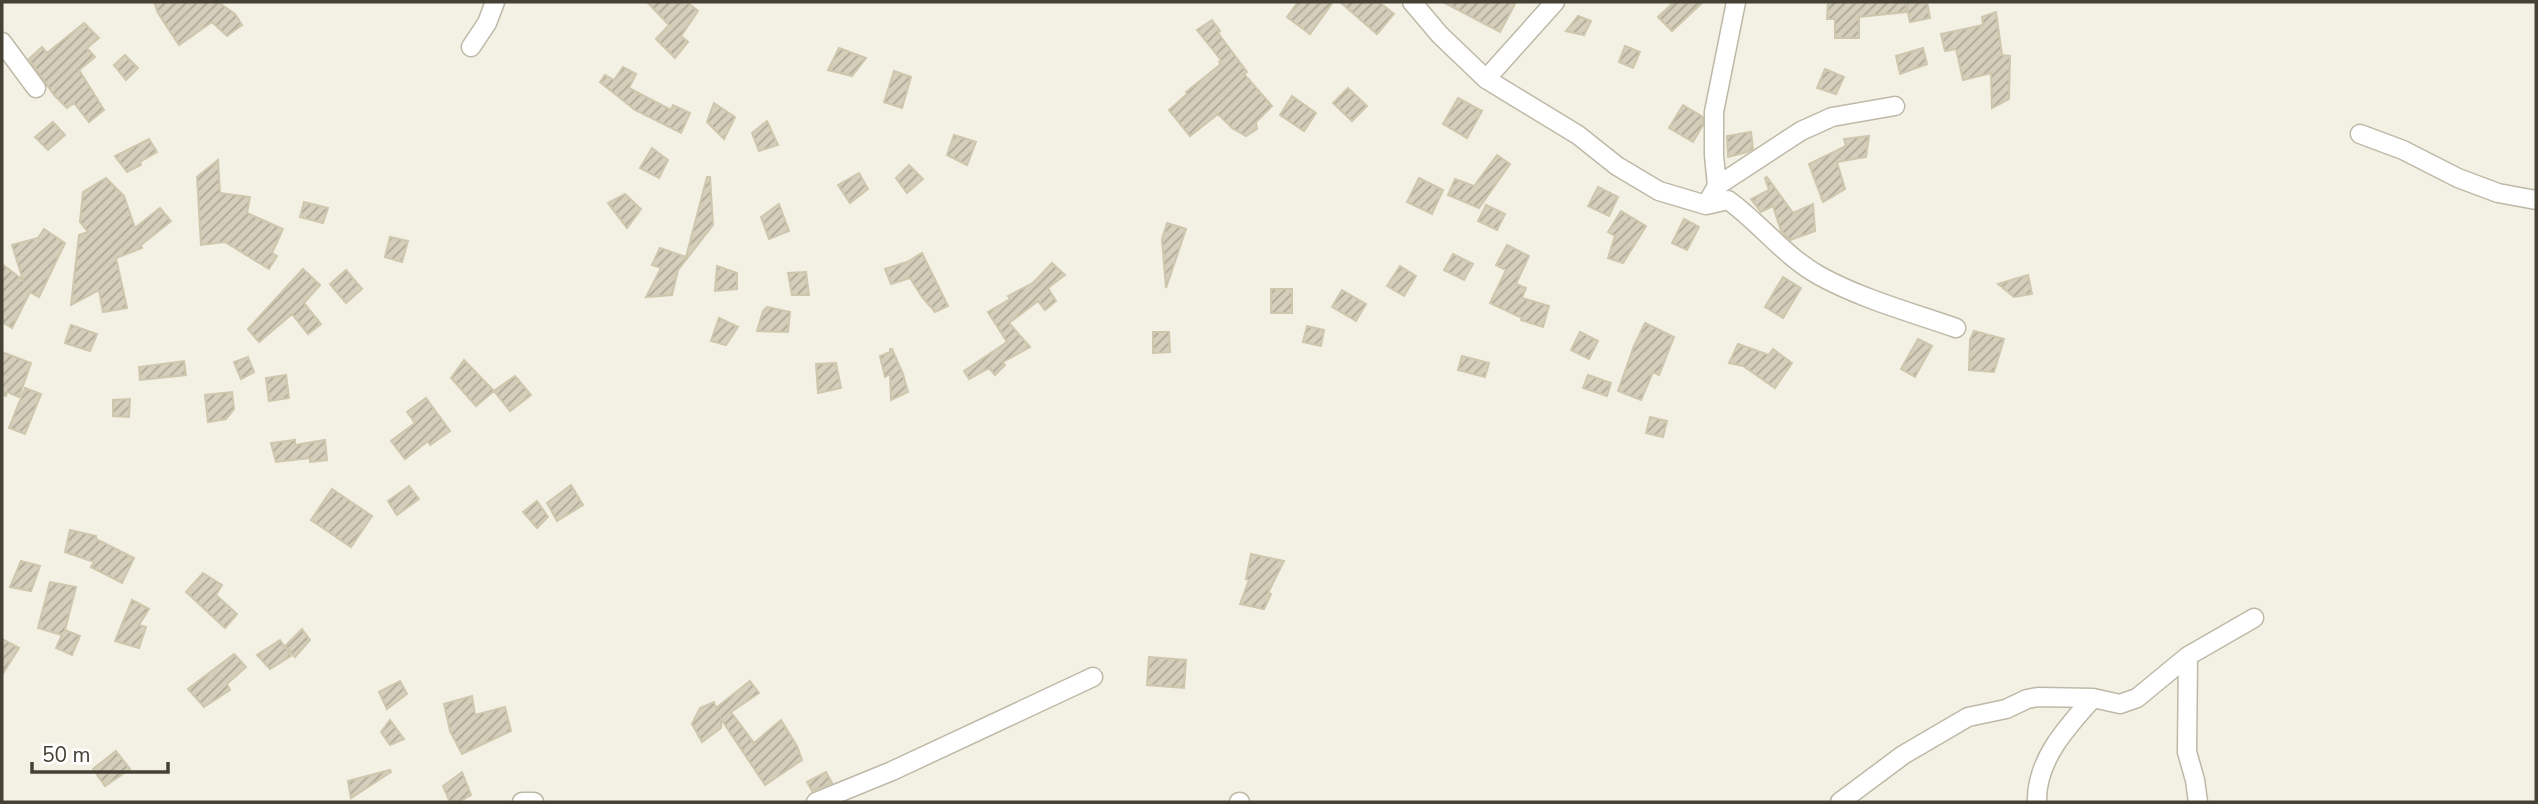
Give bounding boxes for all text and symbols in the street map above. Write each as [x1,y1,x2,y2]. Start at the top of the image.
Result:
scale bar [32,730,168,774]
text: 50 m [42,741,91,769]

